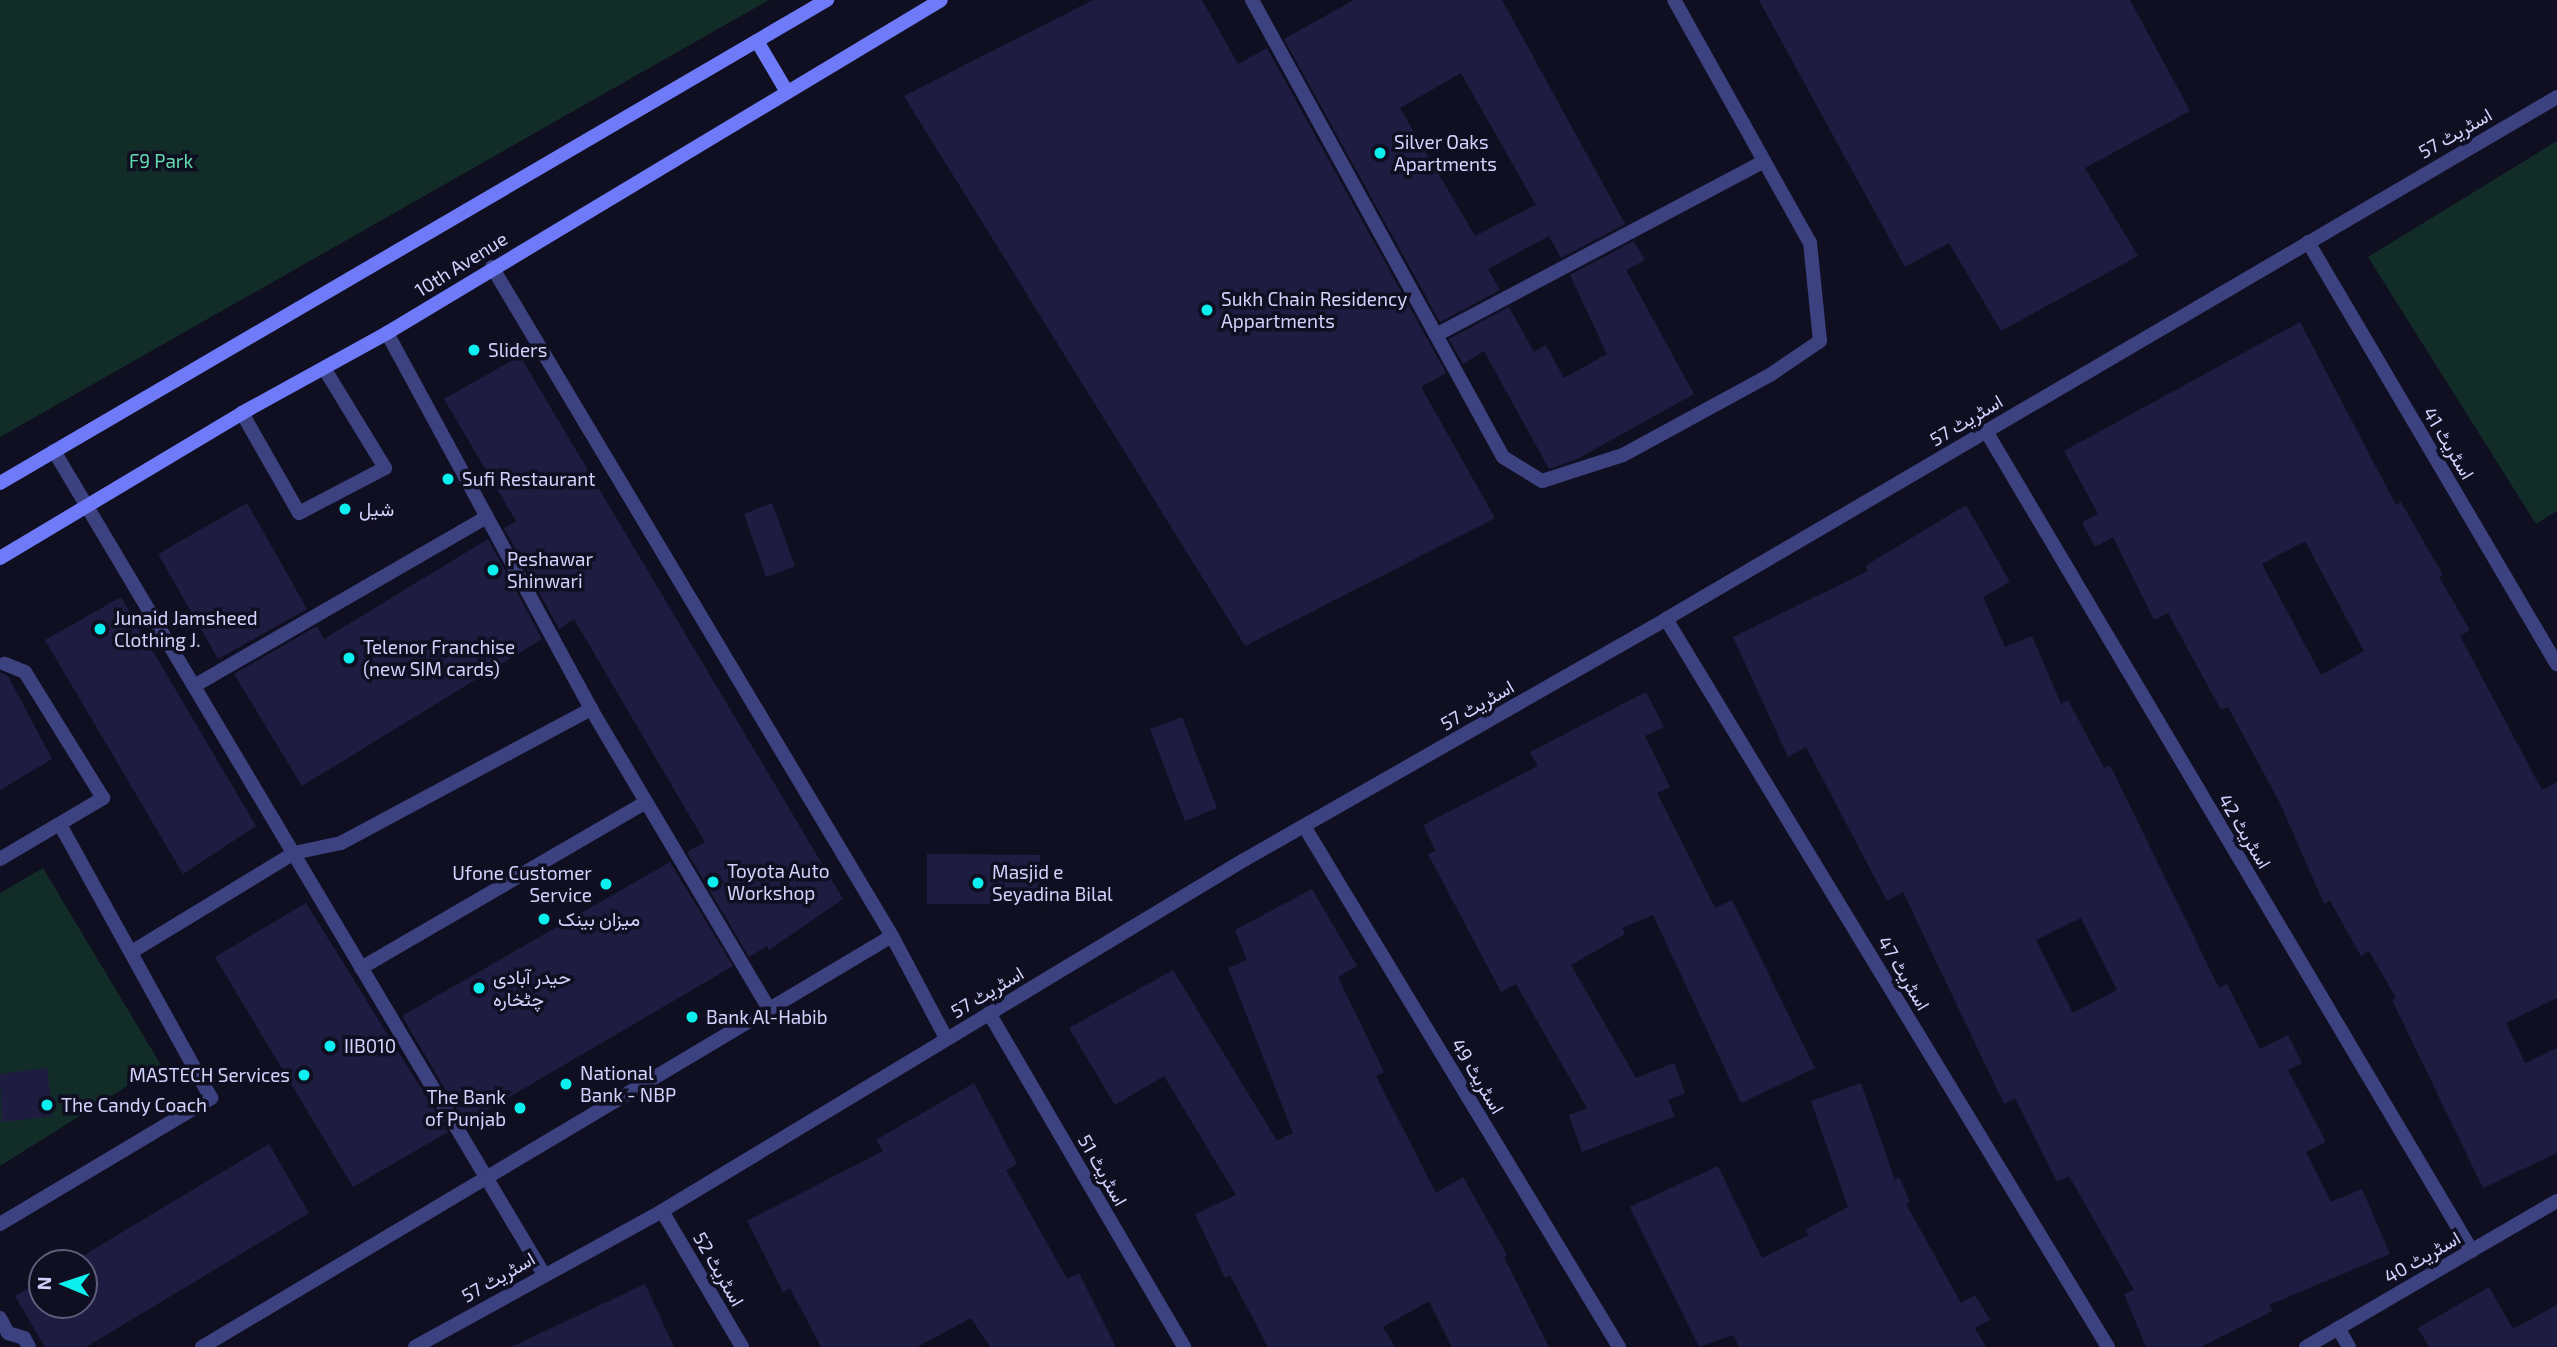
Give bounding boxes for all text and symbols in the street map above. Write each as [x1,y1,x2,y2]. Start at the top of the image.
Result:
street label: اسٹریٹ 57 [2414,103,2496,163]
place label: Silver Oaks Apartments [1394,131,1497,175]
marker: Silver Oaks Apartments [1372,145,1388,161]
park label: F9 Park [129,150,193,172]
street label: 10th Avenue [410,226,512,302]
place label: Sukh Chain Residency Appartments [1221,288,1407,332]
marker: Sukh Chain Residency Appartments [1199,302,1215,318]
place label: Sliders [488,339,547,361]
marker: Sliders [466,342,482,358]
street label: اسٹریٹ 57 [1925,389,2007,451]
street label: اسٹریٹ 41 [2419,403,2479,483]
place label: Sufi Restaurant [462,468,596,490]
marker: Sufi Restaurant [440,471,456,487]
place label: شیل [359,498,394,520]
marker: شیل [337,501,353,517]
place label: Peshawar Shinwari [507,548,593,592]
marker: Peshawar Shinwari [485,562,501,578]
place label: Junaid Jamsheed Clothing J. [114,607,258,651]
marker: Junaid Jamsheed Clothing J. [92,621,108,637]
place label: Telenor Franchise (new SIM cards) [363,636,516,680]
marker: Telenor Franchise (new SIM cards) [341,650,357,666]
street label: اسٹریٹ 57 [1436,675,1518,735]
street label: اسٹریٹ 42 [2214,789,2276,873]
place label: Toyota Auto Workshop [727,860,830,904]
place label: Masjid e Seyadina Bilal [992,861,1113,905]
place label: Ufone Customer Service [452,862,592,906]
marker: Toyota Auto Workshop [705,874,721,890]
marker: Masjid e Seyadina Bilal [970,875,986,891]
marker: Ufone Customer Service [598,876,614,892]
place label: میزان بینک [558,908,640,930]
marker: میزان بینک [536,911,552,927]
street label: اسٹریٹ 47 [1873,932,1935,1014]
street label: اسٹریٹ 57 [946,961,1028,1023]
place label: حیدر آبادی چٹخارہ [493,966,571,1010]
marker: حیدر آبادی چٹخارہ [471,980,487,996]
place label: Bank Al-Habib [706,1006,828,1028]
marker: Bank Al-Habib [684,1009,700,1025]
street label: اسٹریٹ 49 [1447,1034,1509,1118]
place label: IIB010 [344,1035,396,1057]
marker: IIB010 [322,1038,338,1054]
place label: National Bank - NBP [580,1062,676,1106]
place label: MASTECH Services [129,1064,290,1086]
marker: MASTECH Services [296,1067,312,1083]
marker: National Bank - NBP [558,1076,574,1092]
place label: The Bank of Punjab [425,1086,506,1130]
place label: The Candy Coach [61,1094,207,1116]
marker: The Candy Coach [39,1097,55,1113]
marker: The Bank of Punjab [512,1100,528,1116]
street label: اسٹریٹ 51 [1073,1130,1133,1210]
street label: اسٹریٹ 40 [2380,1226,2464,1288]
street label: اسٹریٹ 52 [689,1228,749,1310]
street label: اسٹریٹ 57 [457,1247,539,1307]
north arrow [28,1249,98,1319]
text: N [32,1276,55,1291]

